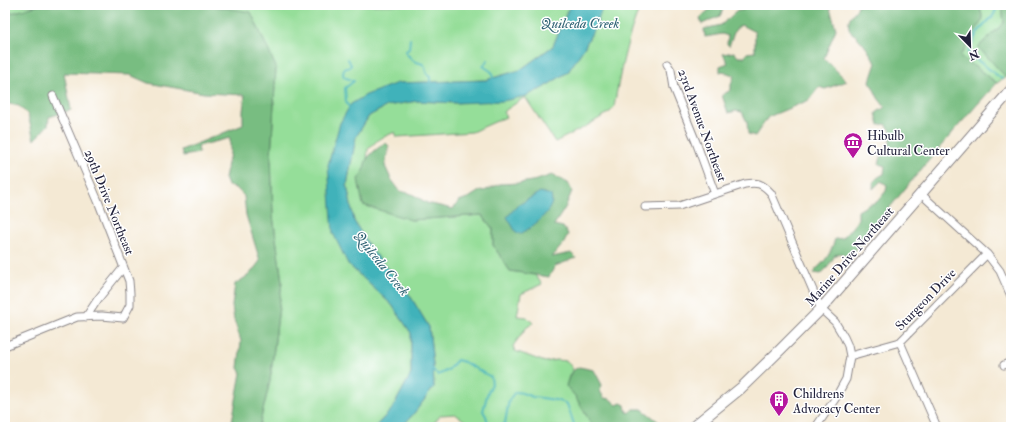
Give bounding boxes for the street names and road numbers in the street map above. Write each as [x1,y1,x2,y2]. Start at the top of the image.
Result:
street label: 23rd Avenue Northeast [674,67,730,184]
street label: 29th Drive Northeast [81,147,138,257]
street label: Marine Drive Northeast [802,204,897,310]
street label: Sturgeon Drive [892,265,960,334]

